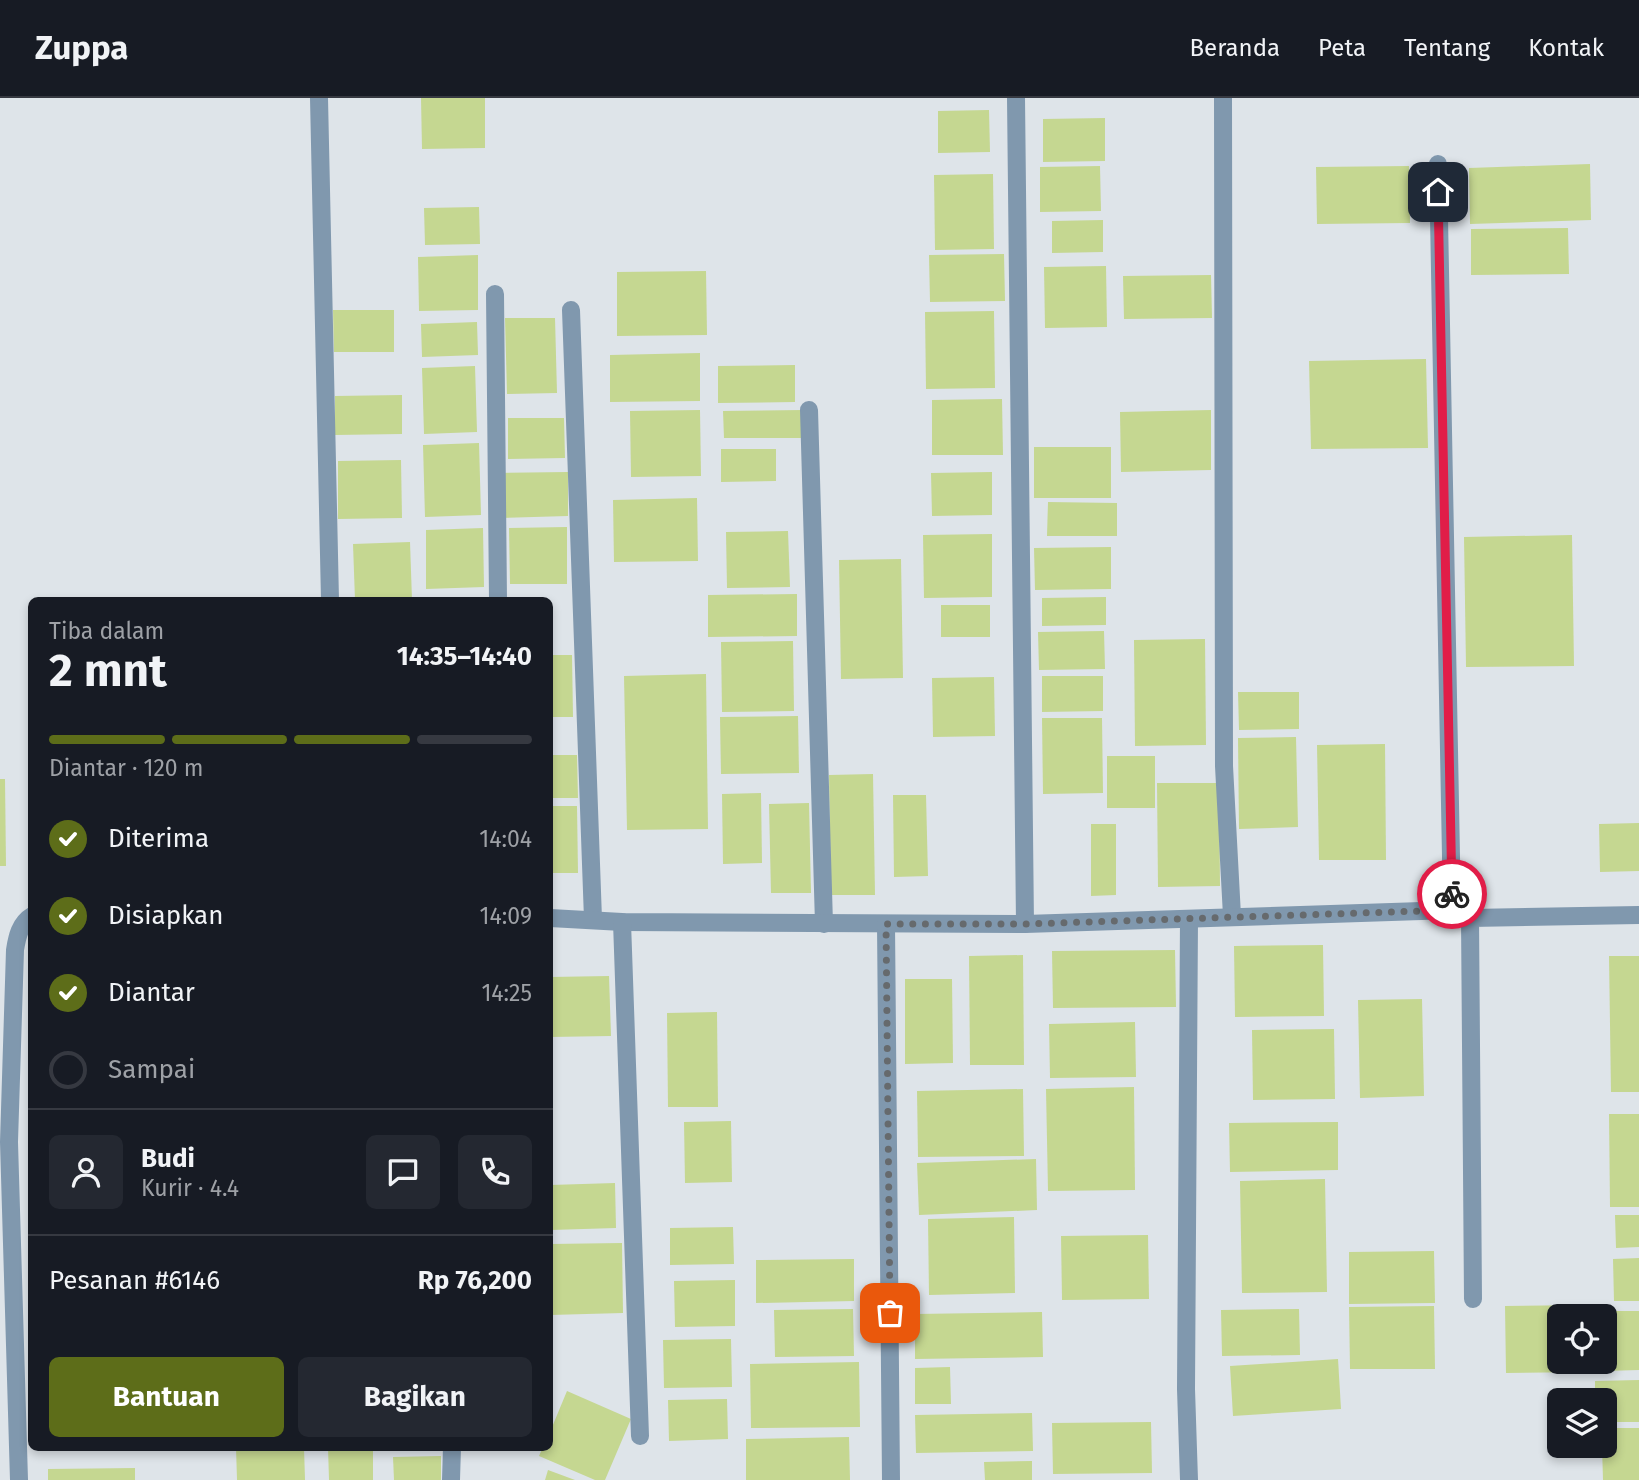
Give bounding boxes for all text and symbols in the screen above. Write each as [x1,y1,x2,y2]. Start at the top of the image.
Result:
text: Zuppa [35,28,128,68]
text: Beranda [1189,34,1280,62]
text: Peta [1318,34,1366,62]
text: Tentang [1404,34,1490,62]
text: Kontak [1528,34,1604,62]
pin [1408,162,1468,222]
icon: home [1419,173,1457,211]
text: Tiba dalam [49,617,164,645]
text: 14:35–14:40 [397,641,532,672]
text: 2 mnt [49,643,167,698]
text: Diantar · 120 m [49,754,204,782]
icon: check [49,820,87,858]
text: Diterima [108,823,209,854]
text: 14:04 [479,825,532,853]
courier [1417,859,1487,929]
icon: bike [1433,875,1471,913]
icon: check [49,897,87,935]
text: Disiapkan [108,900,223,931]
text: 14:09 [480,902,532,930]
icon: check [49,974,87,1012]
text: Diantar [108,977,195,1008]
text: 14:25 [481,979,532,1007]
text: Sampai [108,1054,195,1085]
button: person [49,1135,123,1209]
button: chat [366,1135,440,1209]
button: phone [458,1135,532,1209]
text: Budi [141,1143,195,1174]
text: Kurir · 4.4 [141,1174,239,1202]
text: Pesanan #6146 [49,1265,220,1296]
text: Rp 76,200 [418,1265,532,1296]
pin [860,1283,920,1343]
icon: bag [871,1294,909,1332]
map controls [1547,1304,1617,1458]
button: locate [1547,1304,1617,1374]
button: Bantuan [49,1357,284,1437]
button: Bagikan [298,1357,532,1437]
button: layers [1547,1388,1617,1458]

